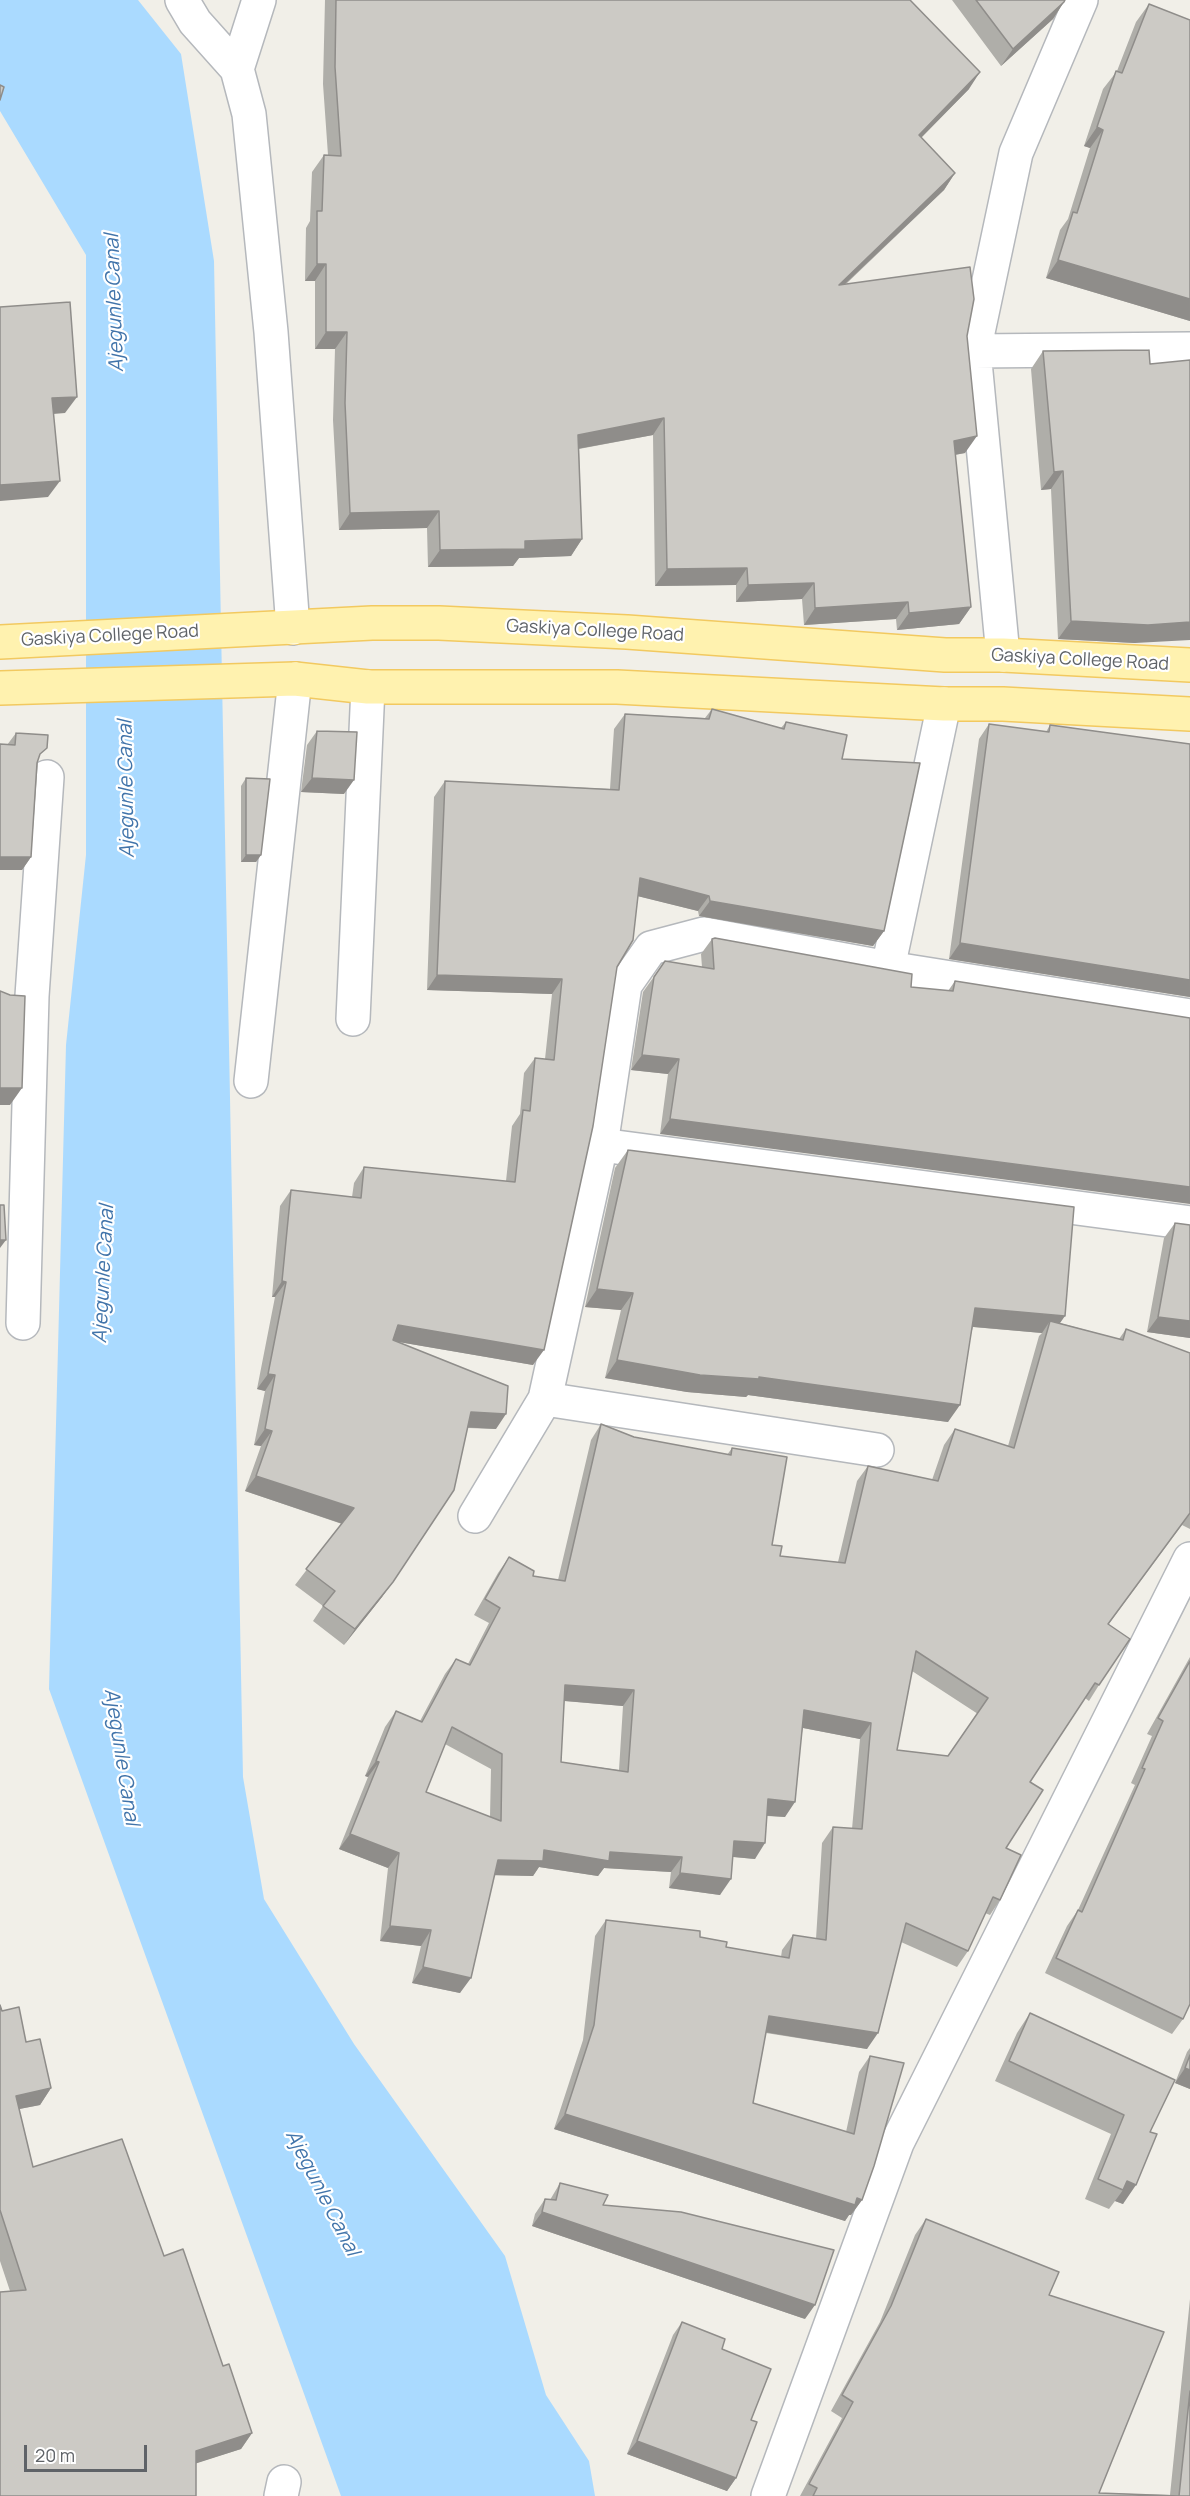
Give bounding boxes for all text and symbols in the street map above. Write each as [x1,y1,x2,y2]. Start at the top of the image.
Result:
water label: Ajegunle Canal [101,233,129,373]
street label: Gaskiya College Road [506,616,684,646]
street label: Gaskiya College Road [21,621,199,651]
street label: Gaskiya College Road [991,645,1169,675]
water label: Ajegunle Canal [114,720,140,858]
water label: Ajegunle Canal [88,1204,120,1344]
water label: Ajegunle Canal [98,1687,144,1827]
water label: Ajegunle Canal [280,2126,364,2260]
scale bar [27,2433,150,2471]
text: 20 m [35,2443,75,2467]

